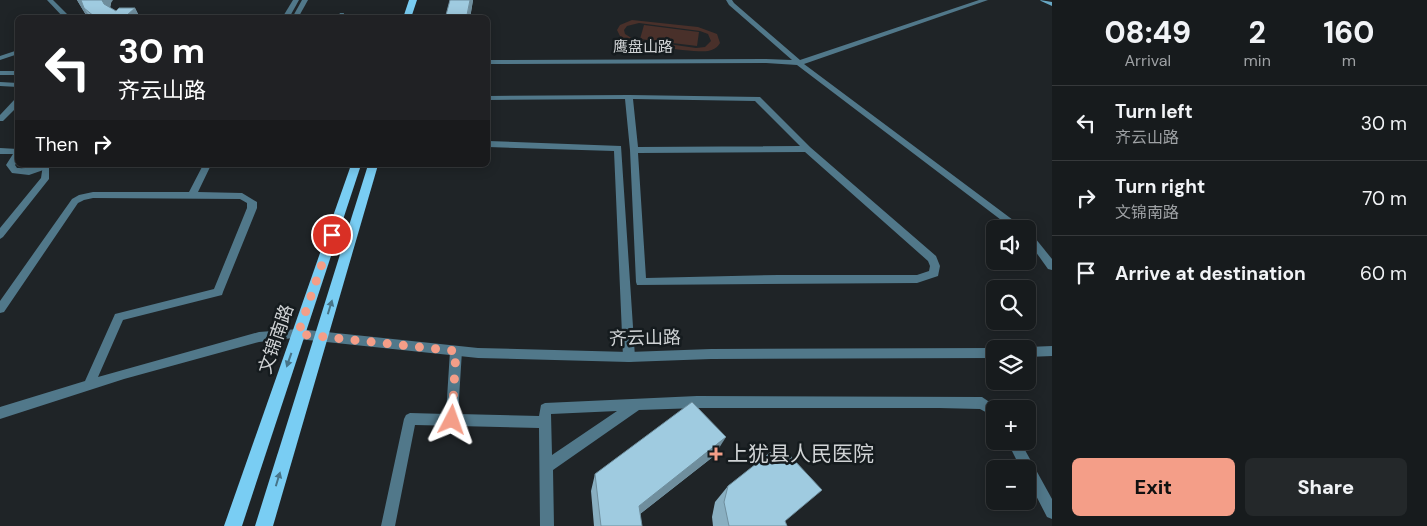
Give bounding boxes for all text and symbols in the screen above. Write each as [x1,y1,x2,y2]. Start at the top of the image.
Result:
text: 08:49 [1104,13,1191,52]
text: 2 [1249,13,1266,52]
text: 160 [1323,13,1375,52]
text: 30 m [118,28,205,74]
icon: left [35,35,100,100]
street label: 鹰盘山路 [613,37,673,57]
text: Arrival [1124,50,1171,71]
text: min [1244,50,1271,71]
text: m [1342,50,1356,71]
text: 齐云山路 [118,76,206,105]
text: Turn left [1115,99,1193,124]
icon: left [1072,109,1100,137]
text: 30 m [1361,111,1407,136]
text: 齐云山路 [1115,127,1179,148]
icon: right [88,130,116,158]
text: Then [35,132,78,157]
text: Turn right [1115,174,1205,199]
icon: right [1072,184,1100,212]
text: 70 m [1362,186,1407,211]
text: 文锦南路 [1115,202,1179,223]
pin [311,214,353,256]
map controls [986,220,1036,510]
button: sound [986,220,1036,270]
icon: arrive [318,221,346,249]
icon: arrive [1072,259,1100,287]
text: Arrive at destination [1115,261,1306,286]
text: 60 m [1360,261,1407,286]
button: search [986,280,1036,330]
one-way arrow [326,299,334,314]
street label: 文锦南路 [253,301,299,377]
street label: 齐云山路 [609,325,681,351]
button: layers [986,340,1036,390]
one-way arrow [285,353,293,368]
position arrow [425,393,477,445]
button: + [986,400,1036,450]
place label: 上犹县人民医院 [727,440,874,468]
marker: 上犹县人民医院 [709,447,723,461]
button: Exit [1072,458,1235,516]
button: Share [1245,458,1407,516]
button: − [986,460,1036,510]
one-way arrow [274,472,282,487]

